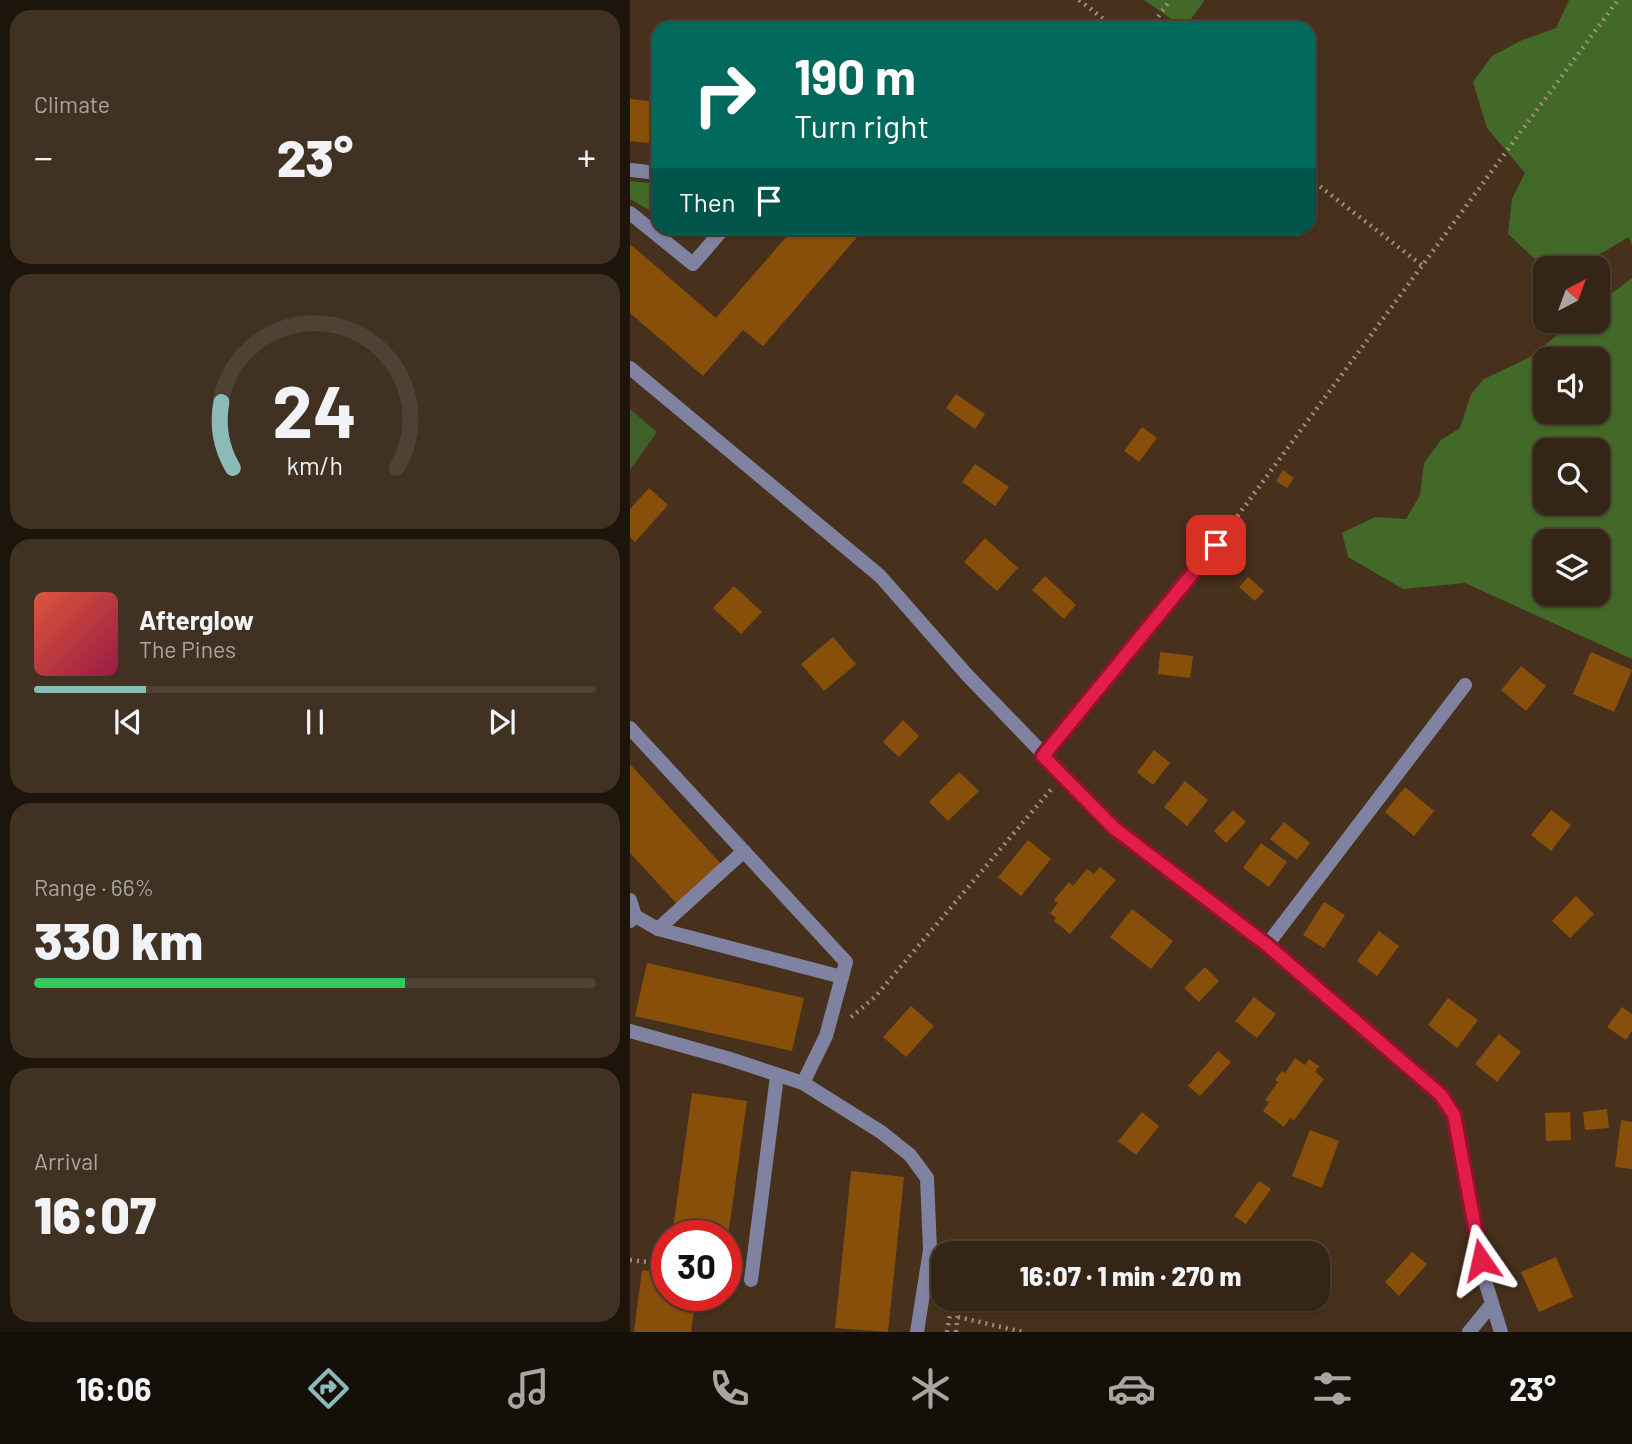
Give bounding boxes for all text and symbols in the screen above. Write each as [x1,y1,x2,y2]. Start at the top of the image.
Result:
text: 190 m [794,46,916,105]
icon: right [679,49,770,140]
text: Climate [34,90,110,118]
text: Turn right [794,106,929,144]
text: 23° [277,125,353,187]
text: − [34,133,53,179]
text: + [577,133,596,179]
icon: arrive [750,182,788,220]
text: Then [679,186,736,217]
north arrow [1533,256,1610,332]
map controls [1533,256,1610,606]
button: sound [1533,347,1610,424]
text: 24 [273,365,357,453]
button: search [1533,438,1610,515]
text: km/h [287,449,343,479]
pin [1186,515,1246,575]
icon: arrive [1197,526,1235,564]
button: layers [1533,529,1610,606]
text: Afterglow [139,604,254,635]
text: The Pines [139,635,236,663]
icon: previous [109,703,147,741]
icon: pause [296,703,334,741]
icon: next [483,703,521,741]
text: Range · 66% [34,873,154,901]
text: 330 km [34,908,203,970]
text: Arrival [34,1147,98,1175]
text: 16:07 [34,1182,156,1244]
speed limit sign: 30 [651,1220,742,1311]
position arrow [1444,1223,1518,1297]
text: 16:07 · 1 min · 270 m [1020,1260,1241,1291]
icon: directions [304,1364,353,1413]
icon: music [504,1364,553,1413]
icon: phone [705,1364,754,1413]
icon: climate [906,1364,955,1413]
icon: car [1107,1364,1156,1413]
icon: filters [1308,1364,1357,1413]
text: 16:06 [76,1369,152,1407]
text: 23° [1509,1369,1556,1407]

